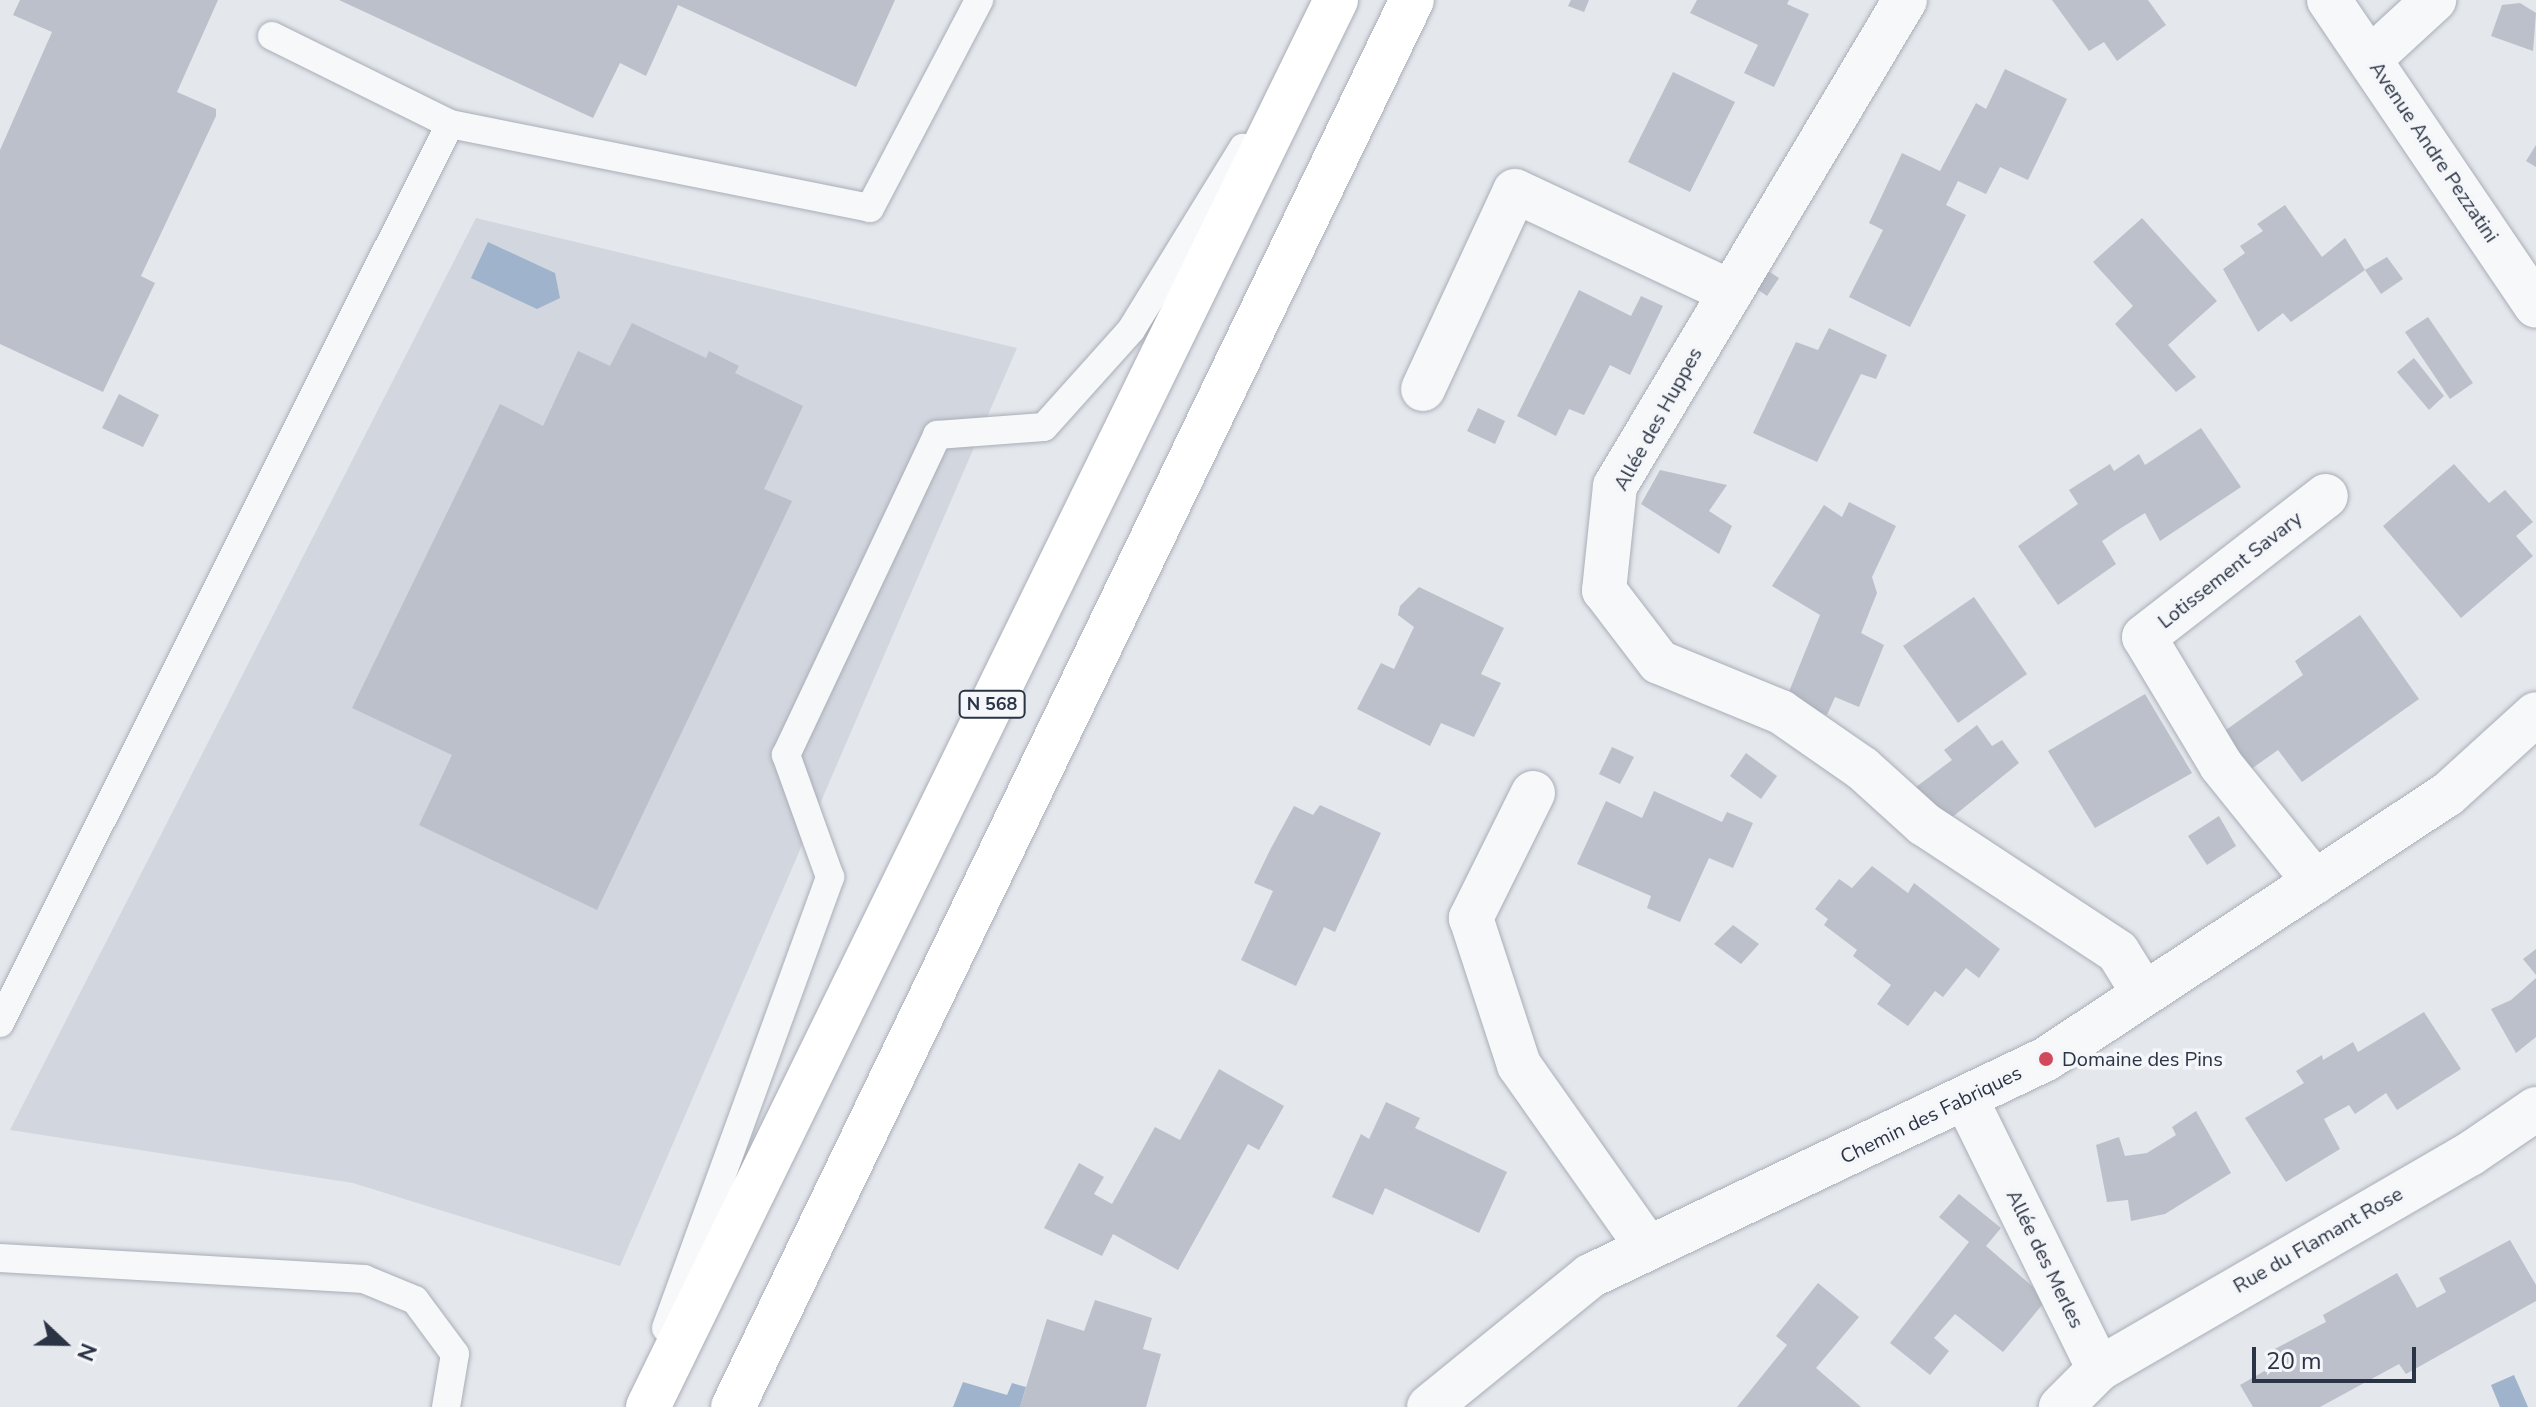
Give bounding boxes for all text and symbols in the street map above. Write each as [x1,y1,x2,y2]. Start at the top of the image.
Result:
street label: Avenue Andre Pezzatini [2364,57,2504,247]
street label: Allée des Huppes [1609,343,1707,495]
street label: Lotissement Savary [2153,506,2307,634]
road number: N 568 [958,690,1026,718]
place label: Domaine des Pins [2062,1047,2223,1071]
marker: Domaine des Pins [2037,1050,2055,1068]
street label: Chemin des Fabriques [1837,1061,2025,1169]
street label: Rue du Flamant Rose [2229,1182,2407,1298]
street label: Allée des Merles [2001,1186,2089,1332]
north arrow [24,1303,104,1383]
scale bar [2256,1331,2420,1381]
text: N [69,1339,103,1365]
text: 20 m [2266,1345,2322,1377]

